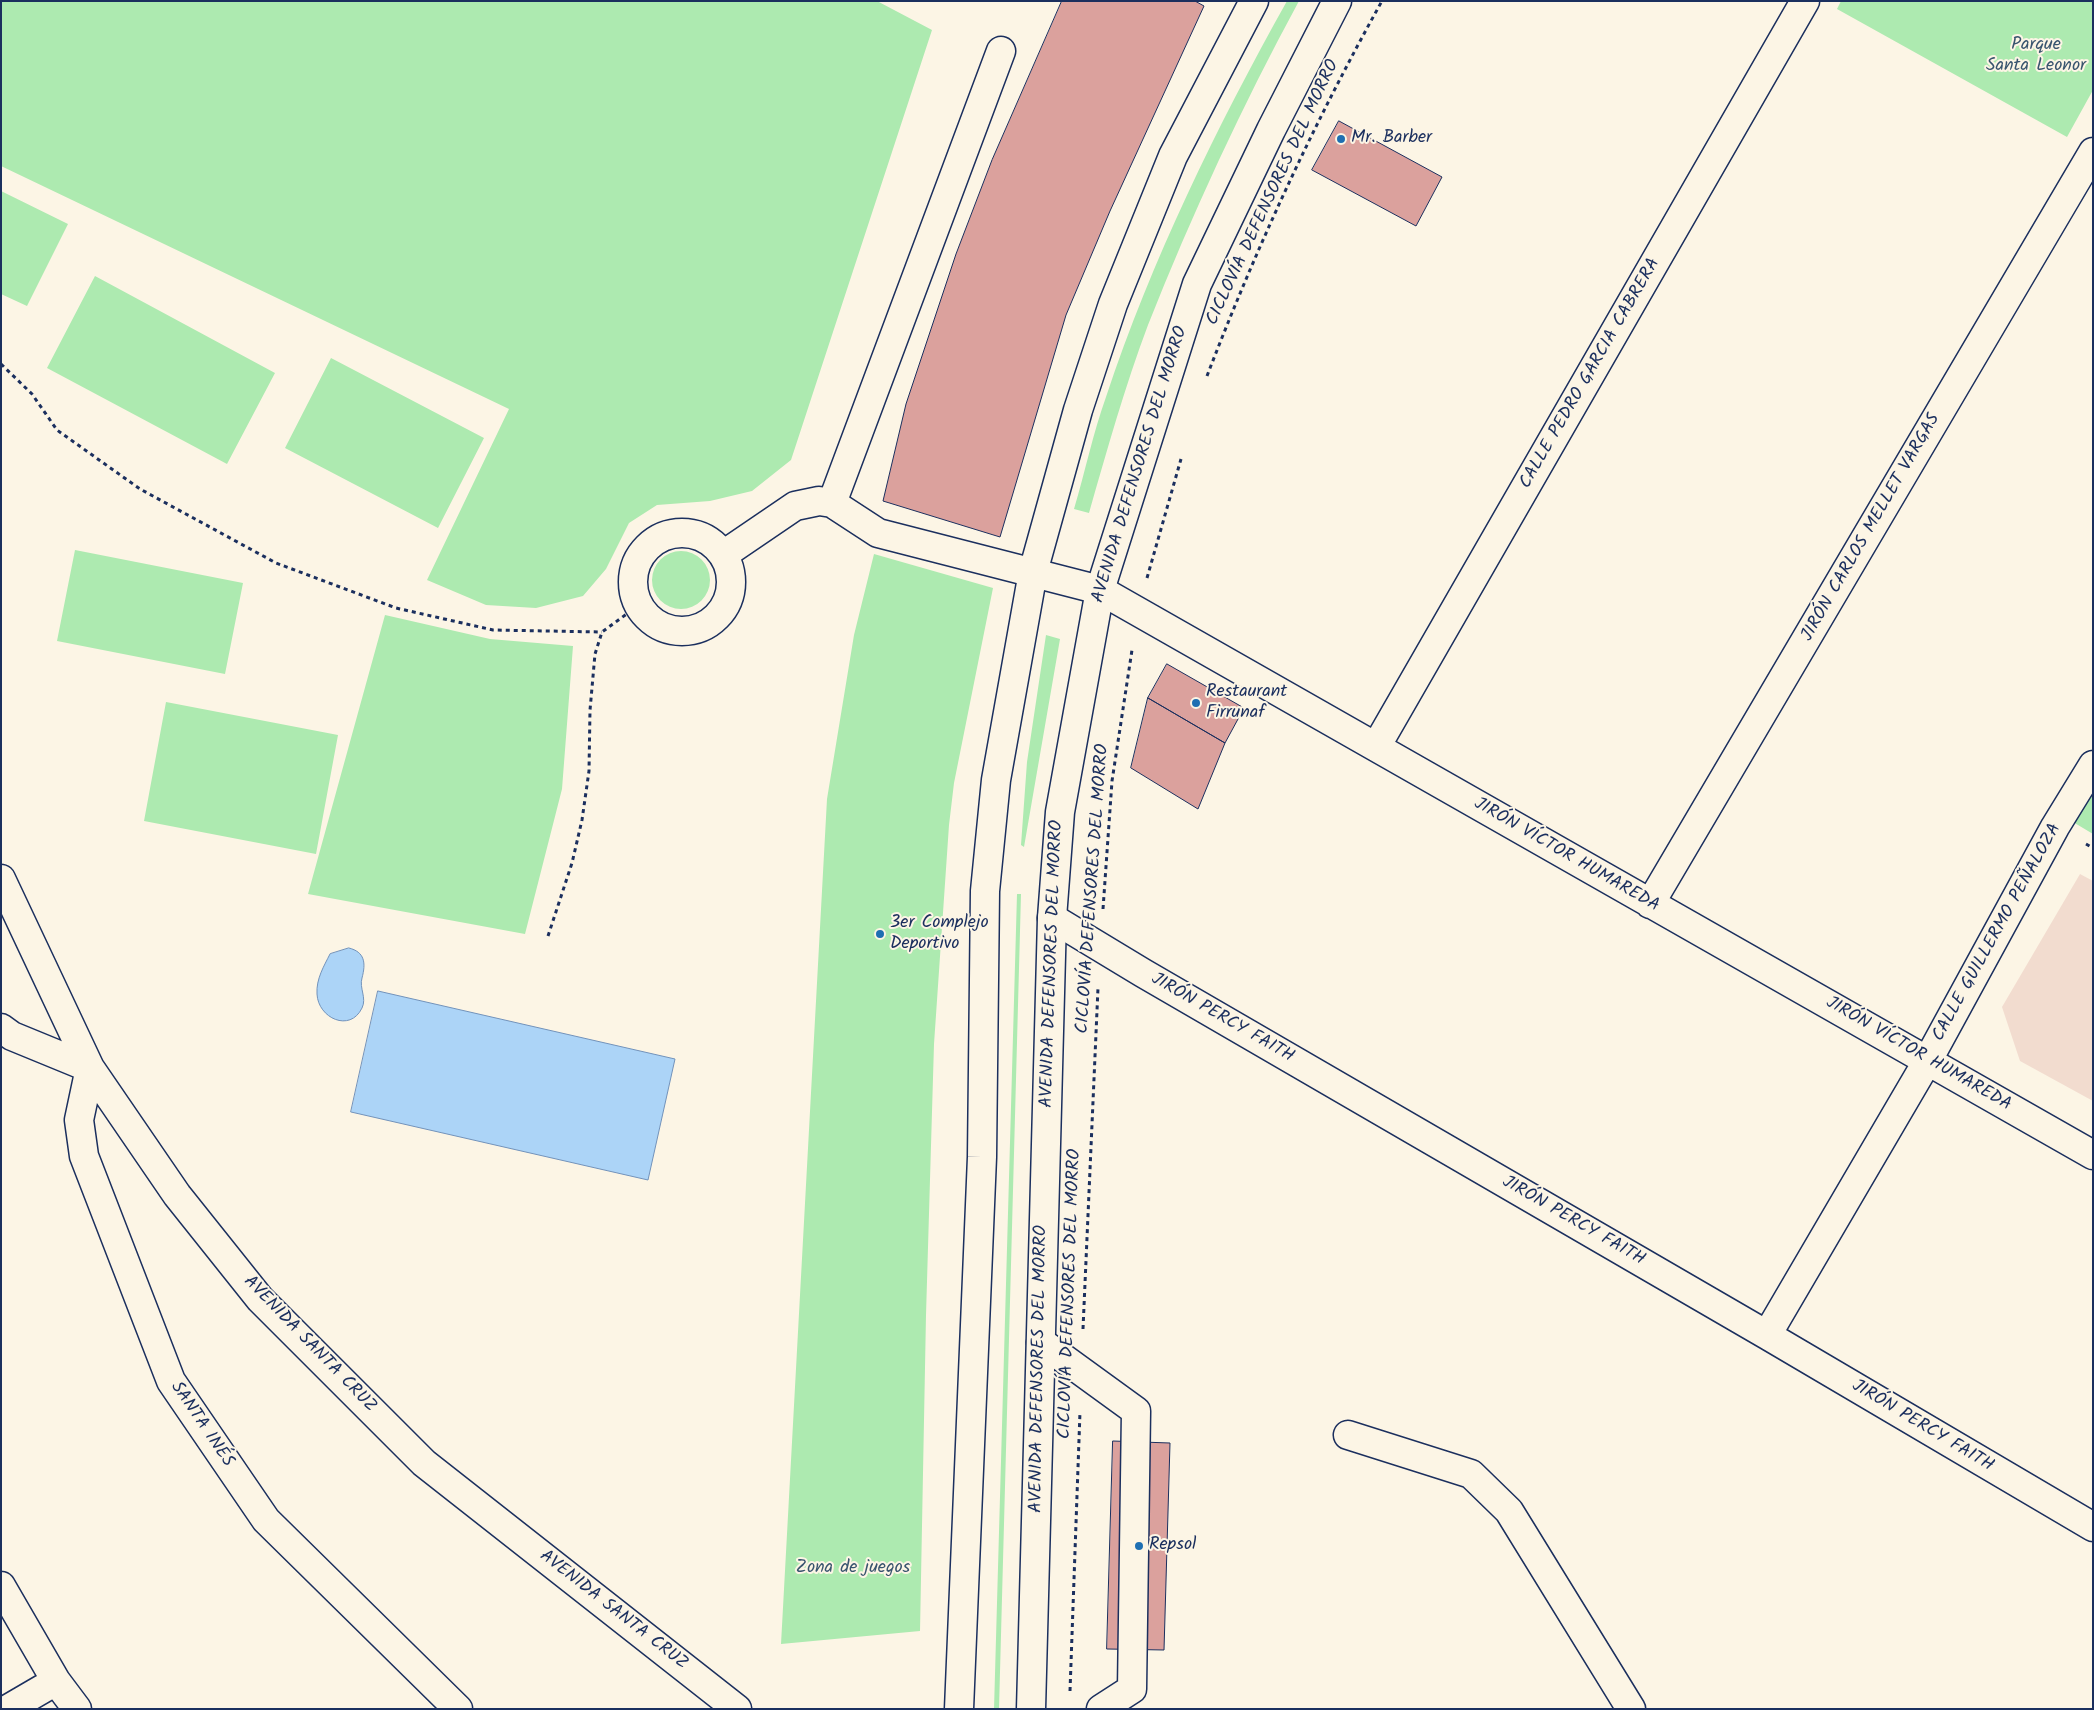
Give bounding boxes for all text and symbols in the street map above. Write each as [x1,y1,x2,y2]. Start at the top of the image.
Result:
park label: Parque Santa Leonor [1986,35,2086,78]
street label: CICLOVÍA DEFENSORES DEL MORRO [1203,57,1345,329]
place label: Mr. Barber [1351,128,1432,150]
marker: Mr. Barber [1335,133,1347,145]
street label: CALLE PEDRO GARCIA CABRERA [1516,255,1666,493]
street label: AVENIDA DEFENSORES DEL MORRO [1089,324,1193,606]
street label: JIRÓN CARLOS MELLET VARGAS [1798,410,1946,646]
place label: Restaurant Firrunaf [1206,682,1287,724]
marker: Restaurant Firrunaf [1190,697,1202,709]
street label: CICLOVÍA DEFENSORES DEL MORRO [1073,743,1115,1035]
street label: JIRÓN VÍCTOR HUMAREDA [1469,794,1663,918]
street label: AVENIDA DEFENSORES DEL MORRO [1037,820,1069,1108]
street label: CALLE GUILLERMO PEÑALOZA [1929,820,2067,1046]
place label: 3er Complejo Deportivo [890,913,989,956]
marker: 3er Complejo Deportivo [874,928,886,940]
street label: JIRÓN PERCY FAITH [1147,969,1297,1069]
street label: JIRÓN VÍCTOR HUMAREDA [1821,993,2015,1117]
street label: CICLOVÍA DEFENSORES DEL MORRO [1055,1148,1087,1440]
street label: JIRÓN PERCY FAITH [1498,1172,1648,1272]
street label: AVENIDA DEFENSORES DEL MORRO [1027,1225,1053,1513]
street label: AVENIDA SANTA CRUZ [238,1272,380,1418]
street label: JIRÓN PERCY FAITH [1847,1376,1997,1478]
street label: SANTA INÉS [165,1378,237,1472]
place label: Repsol [1149,1535,1196,1557]
marker: Repsol [1133,1540,1145,1552]
street label: AVENIDA SANTA CRUZ [535,1546,691,1676]
park label: Zona de juegos [796,1558,910,1580]

